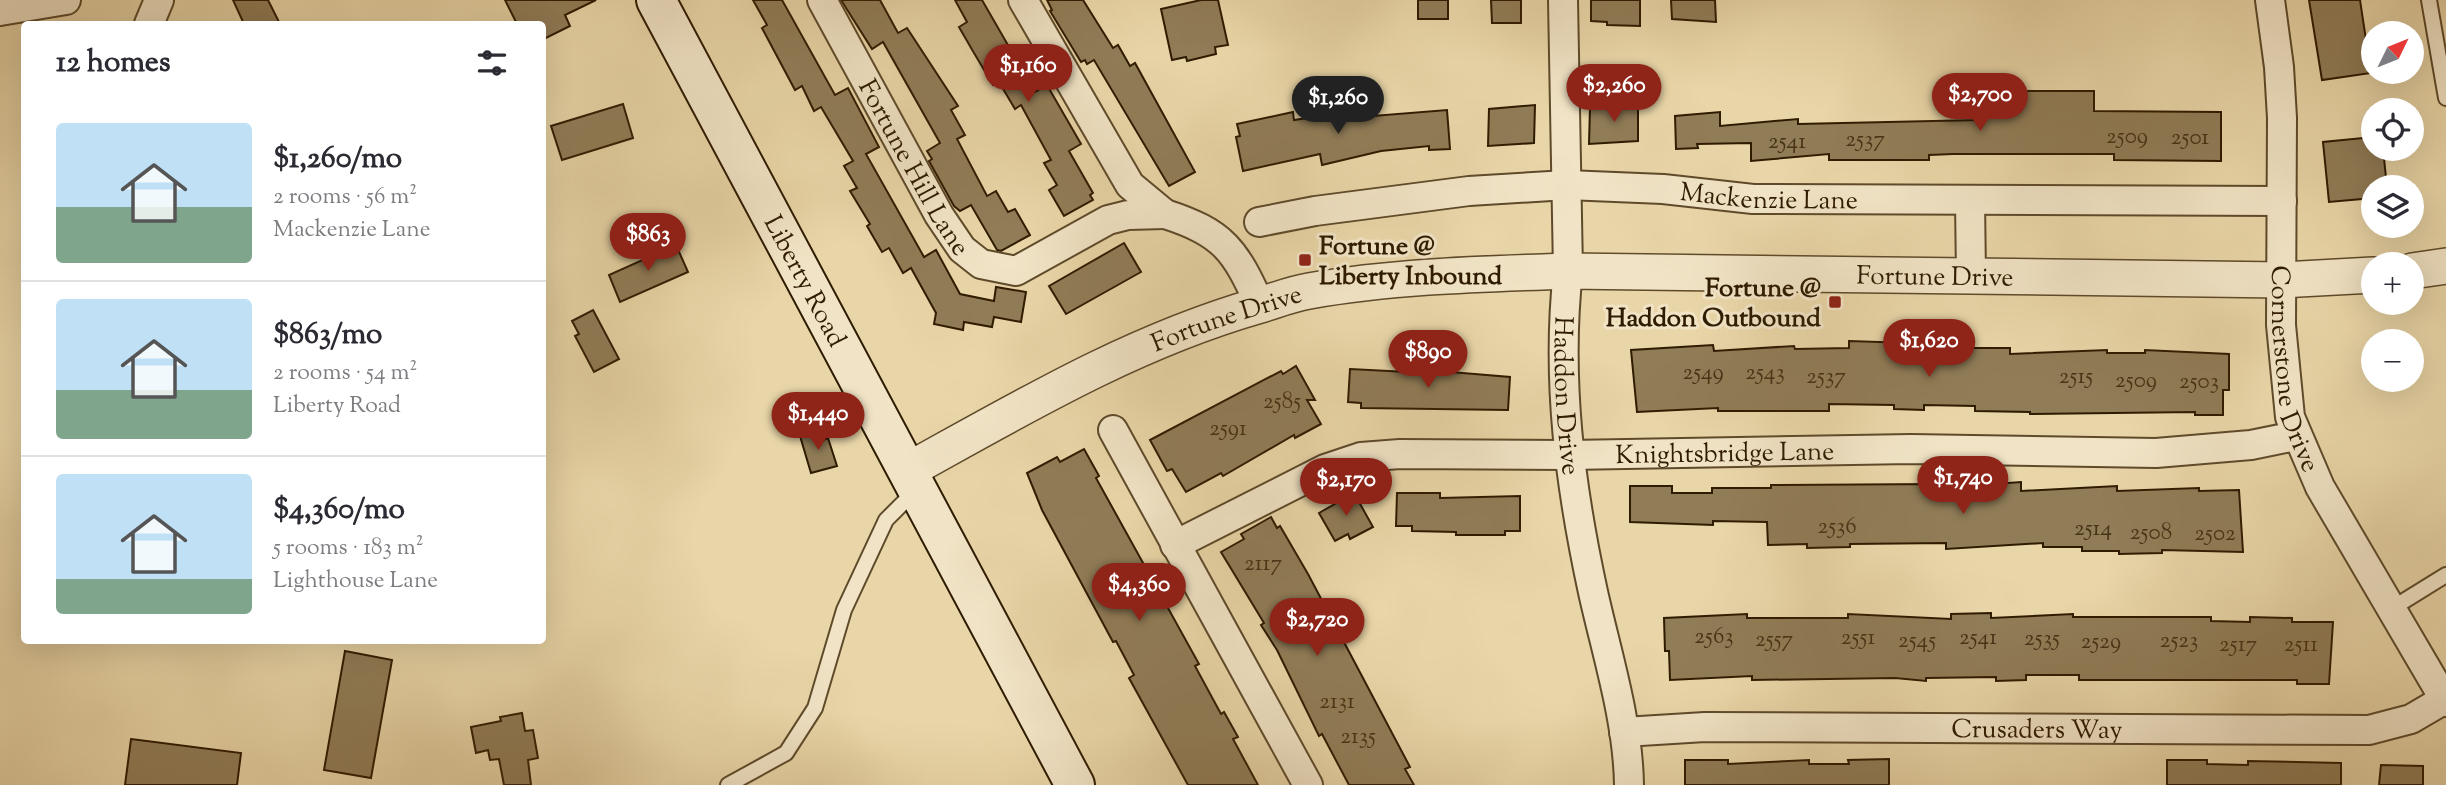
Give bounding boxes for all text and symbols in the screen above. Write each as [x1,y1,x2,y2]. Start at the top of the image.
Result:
north arrow [2361,21,2424,84]
map controls [2361,21,2424,392]
text: 12 homes [56,42,171,85]
icon: filters [473,44,511,82]
pin: $1,160 [971,44,1085,104]
text: $1,160 [999,50,1057,83]
pin: $2,260 [1557,64,1671,124]
text: $2,260 [1582,70,1646,103]
street label: Fortune Hill Lane [848,73,977,264]
pin: $2,700 [1923,74,2037,133]
pin: $1,260 [1281,76,1395,136]
text: $2,700 [1948,79,2012,112]
text: $1,260 [1308,82,1368,115]
button: locate [2361,98,2424,161]
house number: 2509 [2106,121,2148,154]
house number: 2501 [2171,122,2209,155]
house number: 2537 [1845,124,1885,157]
house number: 2541 [1768,126,1806,159]
text: $1,260/mo [273,138,402,181]
icon: home [112,151,196,235]
street label: Mackenzie Lane [1678,175,1858,220]
button: layers [2361,175,2424,238]
text: 2 rooms · 56 m² [273,181,417,214]
street label: Liberty Road [753,209,854,355]
text: Mackenzie Lane [273,214,430,247]
pin: $863 [607,214,689,273]
text: $863 [626,219,670,252]
place label: Fortune @ Liberty Inbound [1319,229,1502,296]
marker: Fortune @ Liberty Inbound [1297,252,1313,268]
button: + [2361,252,2424,315]
street label: Fortune Drive [1856,259,2014,298]
street label: Cornerstone Drive [2260,265,2327,478]
place label: Fortune @ Haddon Outbound [1606,271,1821,338]
street label: Fortune Drive [1146,277,1306,363]
marker: Fortune @ Haddon Outbound [1827,294,1843,310]
text: $863/mo [273,314,382,357]
street label: Haddon Drive [1543,316,1588,477]
pin: $1,620 [1872,320,1986,379]
text: $1,620 [1899,325,1959,358]
icon: home [112,327,196,411]
button: − [2361,329,2424,392]
pin: $890 [1387,330,1469,390]
text: $890 [1404,336,1452,369]
text: 2 rooms · 54 m² [273,357,417,390]
house number: 2549 [1682,357,1724,390]
house number: 2543 [1745,357,1785,390]
house number: 2537 [1806,361,1846,394]
house number: 2515 [2059,361,2093,394]
house number: 2509 [2115,365,2157,398]
house number: 2503 [2179,366,2219,399]
house number: 2585 [1263,386,1301,419]
text: Liberty Road [273,390,401,423]
pin: $1,440 [761,392,875,452]
text: $1,440 [788,398,848,431]
house number: 2591 [1209,413,1247,446]
street label: Knightsbridge Lane [1615,434,1835,475]
pin: $1,740 [1906,456,2020,516]
pin: $2,170 [1289,458,1403,518]
text: $1,740 [1933,462,1993,495]
text: $2,170 [1316,464,1376,497]
text: $4,360/mo [273,489,405,532]
icon: home [112,502,196,586]
house number: 2536 [1817,511,1857,544]
house number: 2514 [2074,513,2112,546]
house number: 2508 [2130,517,2172,550]
house number: 2502 [2194,518,2236,551]
text: 5 rooms · 183 m² [273,532,424,565]
house number: 2117 [1244,548,1282,581]
pin: $4,360 [1082,564,1196,623]
text: Lighthouse Lane [273,565,438,598]
text: $4,360 [1108,569,1170,602]
pin: $2,720 [1260,598,1374,658]
text: $2,720 [1286,604,1349,637]
house number: 2563 [1694,621,1734,654]
house number: 2551 [1841,622,1875,655]
house number: 2541 [1959,622,1997,655]
house number: 2535 [2024,623,2060,656]
house number: 2557 [1755,624,1794,657]
house number: 2545 [1898,625,1936,658]
house number: 2523 [2160,625,2198,658]
house number: 2529 [2081,626,2121,659]
house number: 2517 [2219,629,2257,662]
house number: 2511 [2284,629,2318,662]
house number: 2131 [1319,686,1355,719]
street label: Crusaders Way [1951,712,2123,750]
house number: 2135 [1340,721,1376,754]

